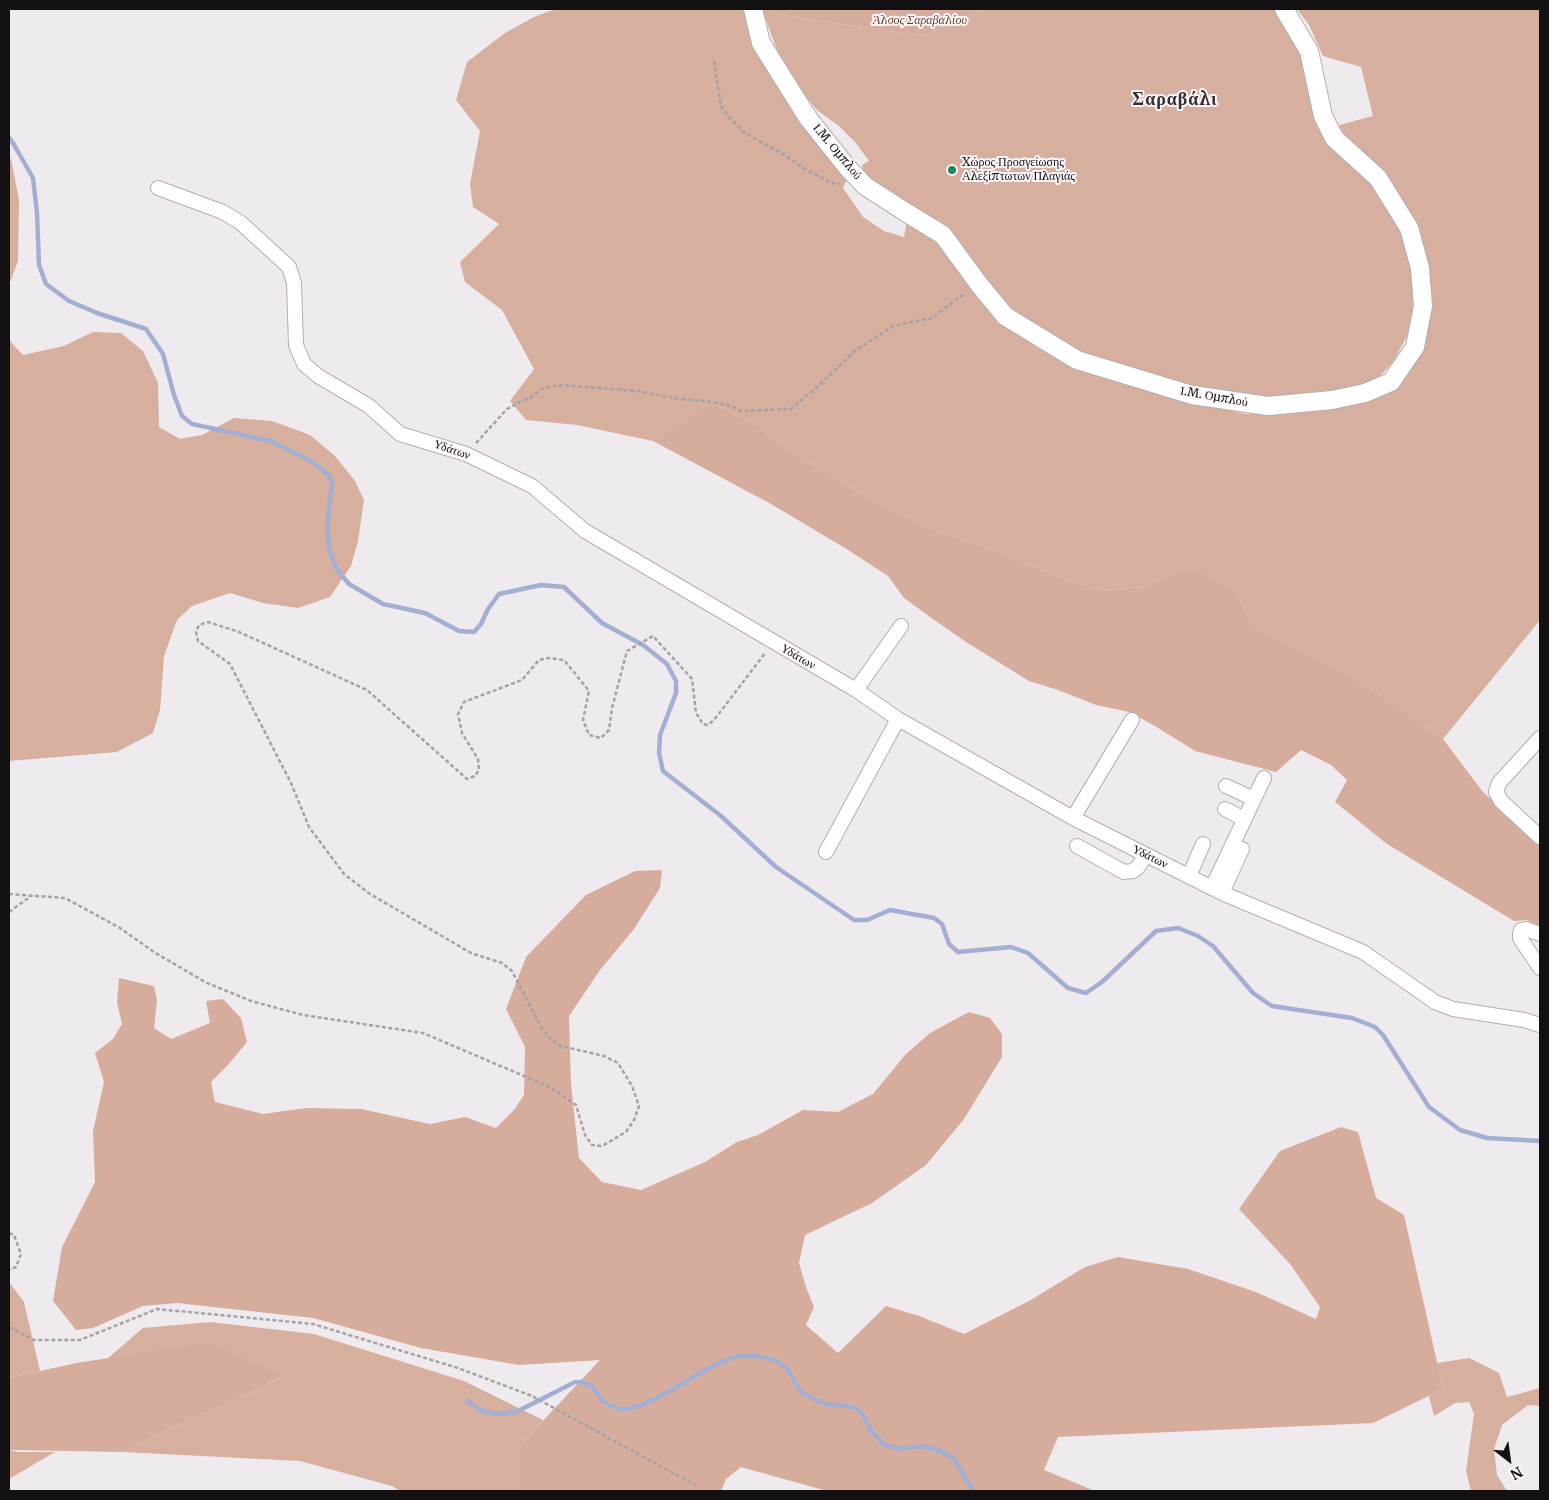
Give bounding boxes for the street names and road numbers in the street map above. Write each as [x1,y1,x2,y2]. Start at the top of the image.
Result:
street label: Ι.Μ. Ομπλού [810,121,864,183]
street label: Ι.Μ. Ομπλού [1179,384,1249,410]
street label: Υδάτων [432,437,472,463]
street label: Υδάτων [778,641,818,673]
street label: Υδάτων [1130,842,1170,872]

